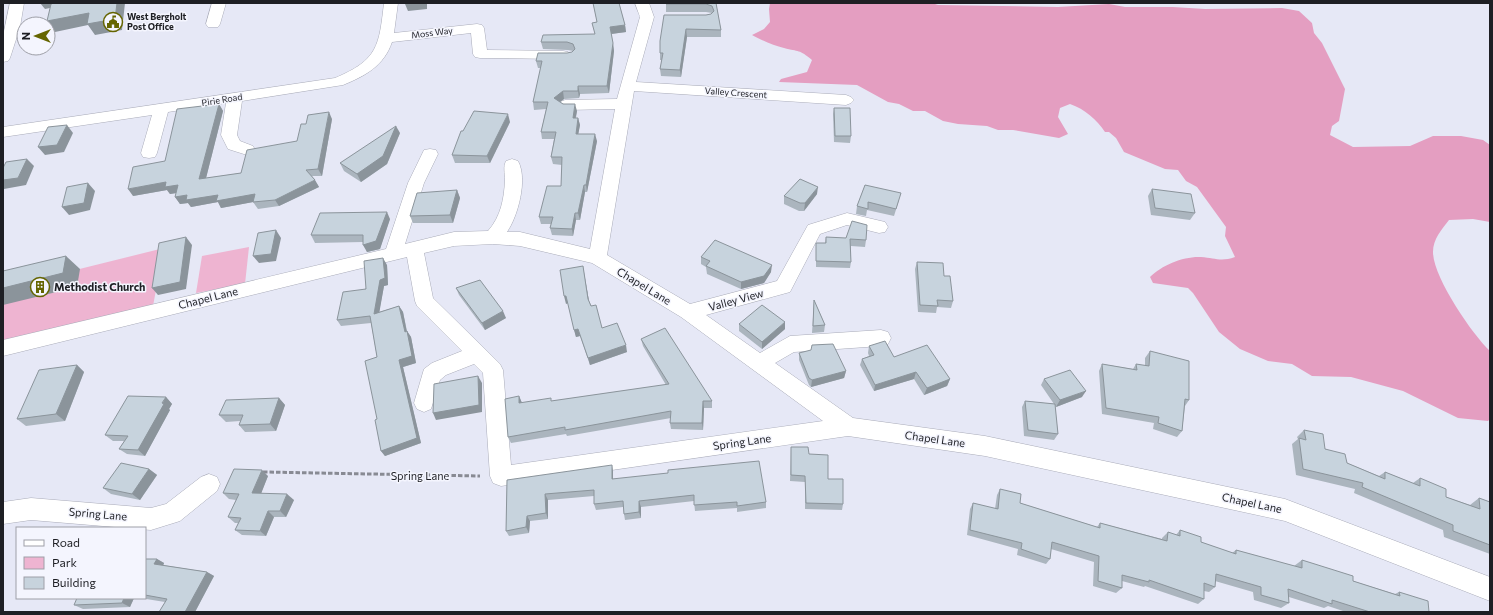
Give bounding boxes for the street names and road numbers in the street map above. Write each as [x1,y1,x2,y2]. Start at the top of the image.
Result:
street label: Moss Way [411,24,454,41]
street label: Valley Crescent [704,85,768,100]
street label: Pirie Road [201,91,243,108]
street label: Chapel Lane [615,264,674,307]
street label: Chapel Lane [177,284,239,311]
street label: Valley View [707,286,765,313]
street label: Chapel Lane [904,428,966,449]
street label: Spring Lane [712,431,772,452]
street label: Spring Lane [391,469,450,482]
street label: Chapel Lane [1221,490,1283,515]
street label: Spring Lane [68,504,128,523]

